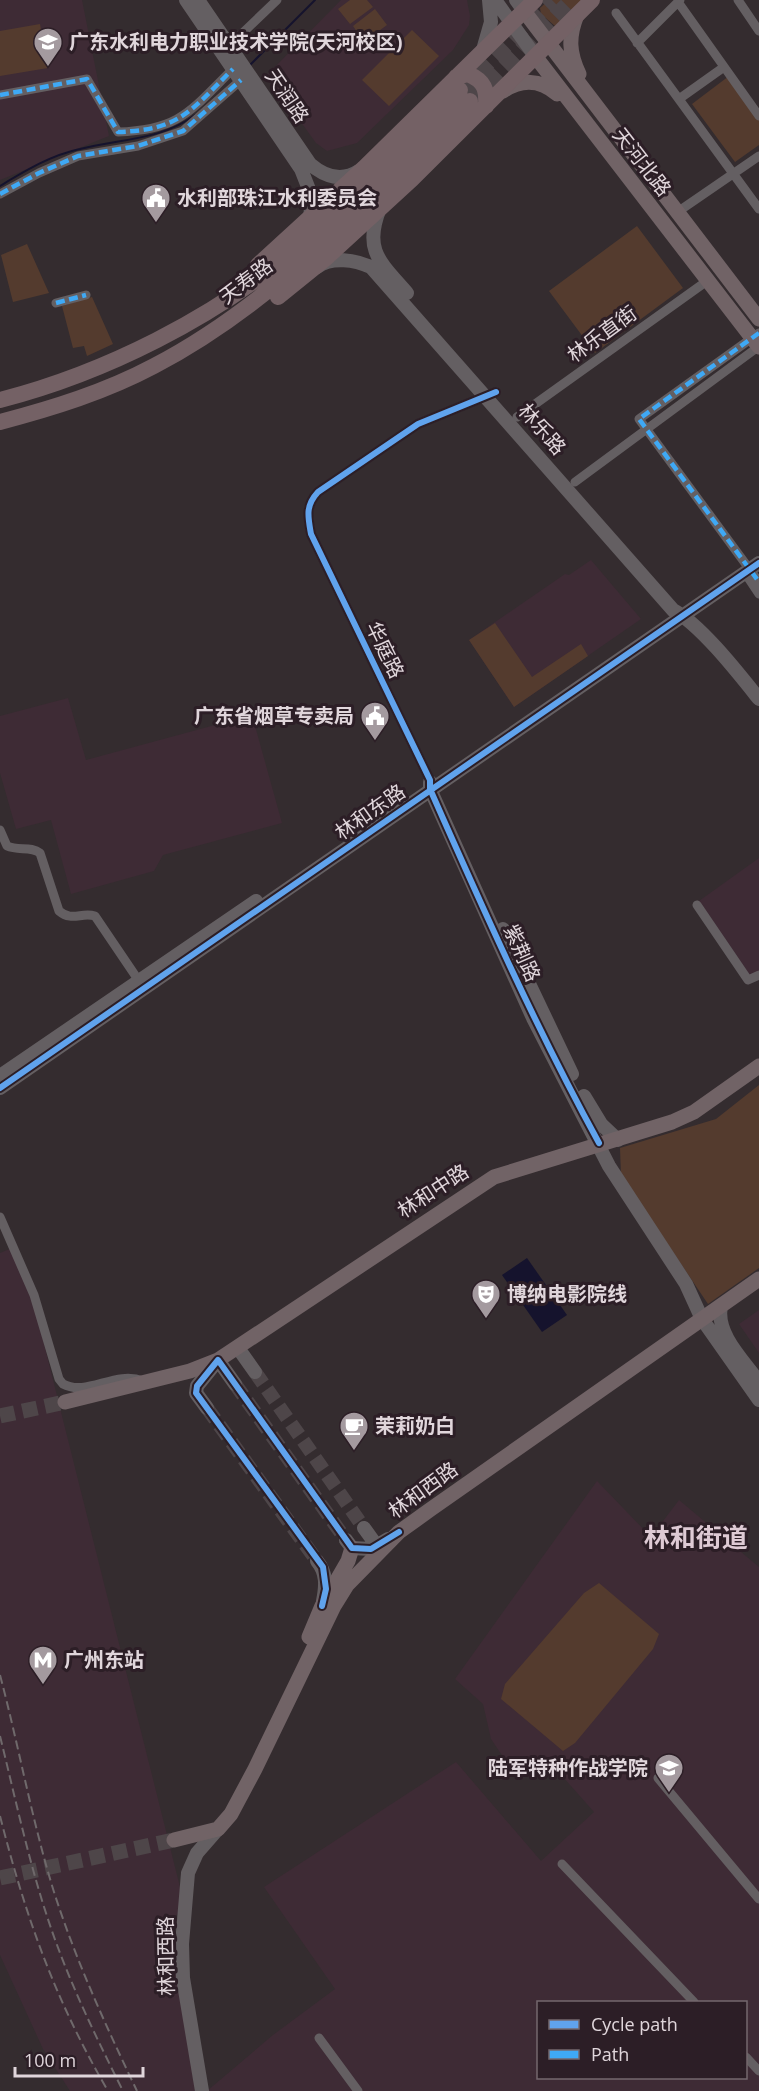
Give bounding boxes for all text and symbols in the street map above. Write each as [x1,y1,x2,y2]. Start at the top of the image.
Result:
school or university icon: 广东水利电力职业技术学院(天河校区) [32,26,64,68]
place label: 广东水利电力职业技术学院(天河校区) [69,28,403,55]
street label: 天润路 [259,63,315,128]
street label: 天河北路 [607,122,678,202]
public building icon: 水利部珠江水利委员会 [140,182,172,224]
place label: 水利部珠江水利委员会 [177,184,377,211]
street label: 天寿路 [214,252,278,309]
street label: 林乐直街 [561,299,642,368]
street label: 林乐路 [513,397,572,460]
street label: 华庭路 [360,617,411,683]
public building icon: 广东省烟草专卖局 [359,700,391,742]
place label: 广东省烟草专卖局 [194,702,354,729]
street label: 林和东路 [329,778,410,846]
street label: 紫荆路 [498,920,547,986]
street label: 林和中路 [392,1157,474,1224]
theatre icon: 博纳电影院线 [470,1278,502,1320]
place label: 博纳电影院线 [507,1280,627,1307]
cafe icon: 茉莉奶白 [338,1410,370,1452]
place label: 茉莉奶白 [375,1412,455,1439]
street label: 林和西路 [382,1455,463,1524]
district label: 林和街道 [644,1519,748,1555]
metro station icon: 广州东站 [27,1644,59,1686]
place label: 广州东站 [64,1646,144,1673]
school or university icon: 陆军特种作战学院 [653,1752,685,1794]
place label: 陆军特种作战学院 [488,1754,648,1781]
street label: 林和西路 [151,1916,180,1996]
legend [537,2001,747,2079]
text: Cycle path [591,2012,678,2036]
scale bar [15,2040,142,2078]
text: Path [591,2042,629,2066]
text: 100 m [24,2048,76,2072]

